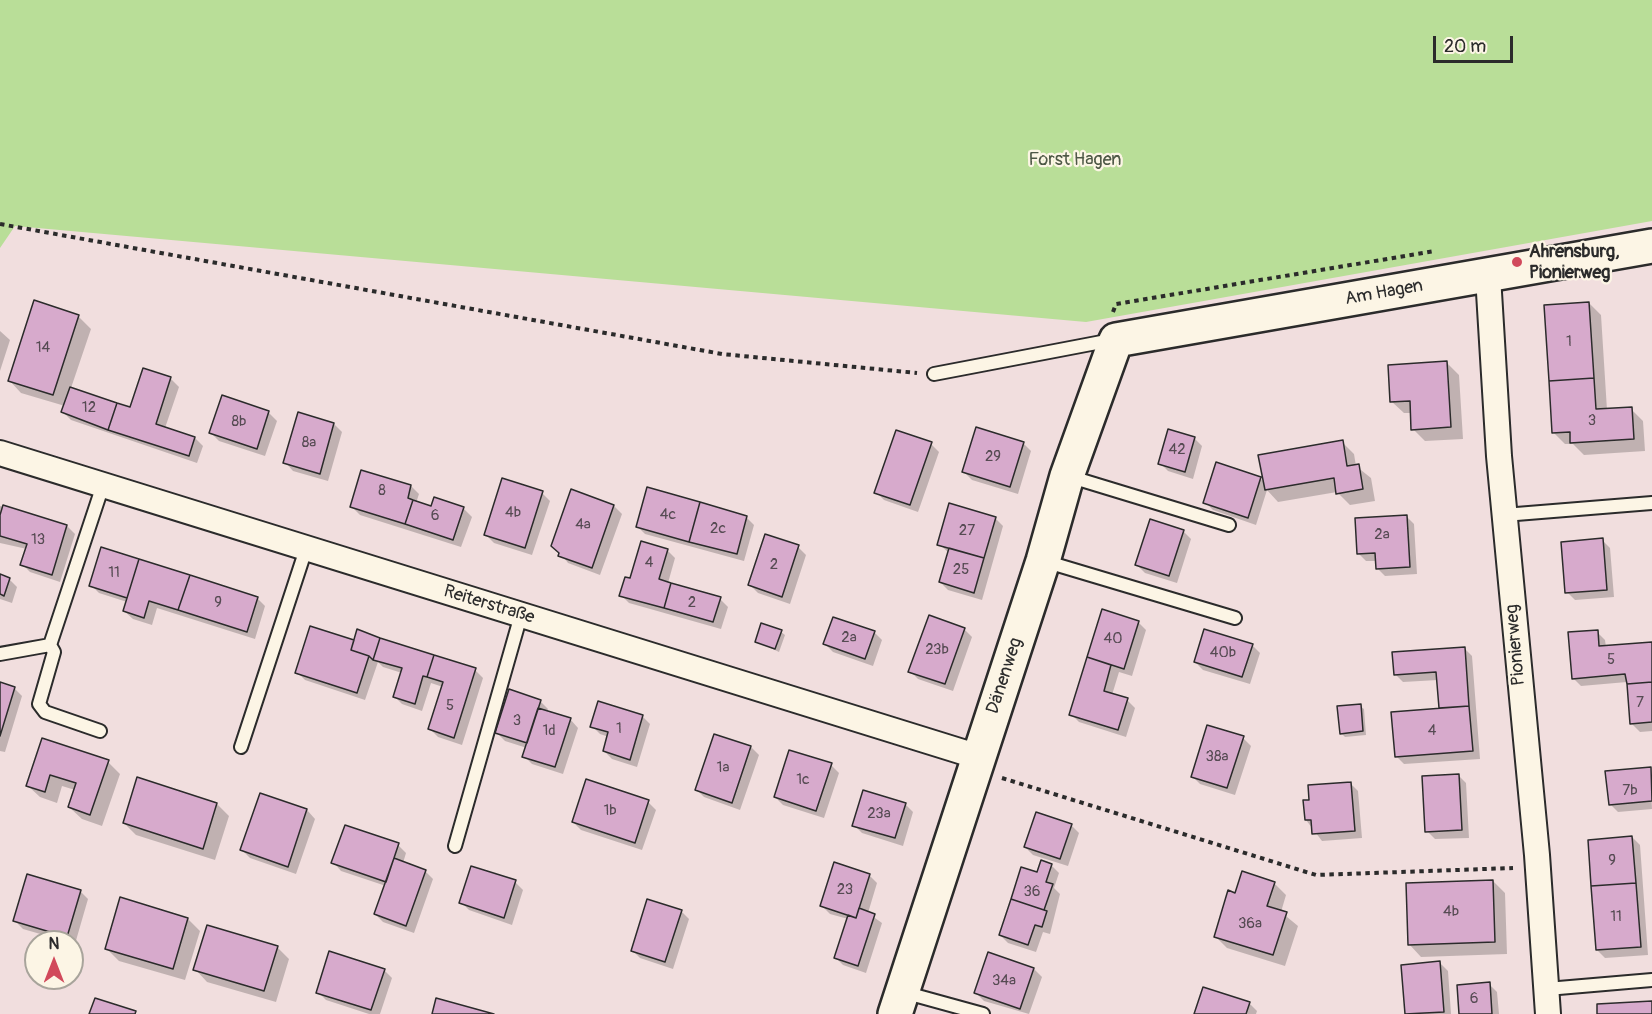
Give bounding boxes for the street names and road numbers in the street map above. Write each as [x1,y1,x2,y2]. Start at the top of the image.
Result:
street label: Am Hagen [1343,276,1425,310]
street label: Reiterstraße [441,581,537,629]
street label: Pionierweg [1502,604,1530,686]
street label: Dänenweg [983,635,1027,717]

